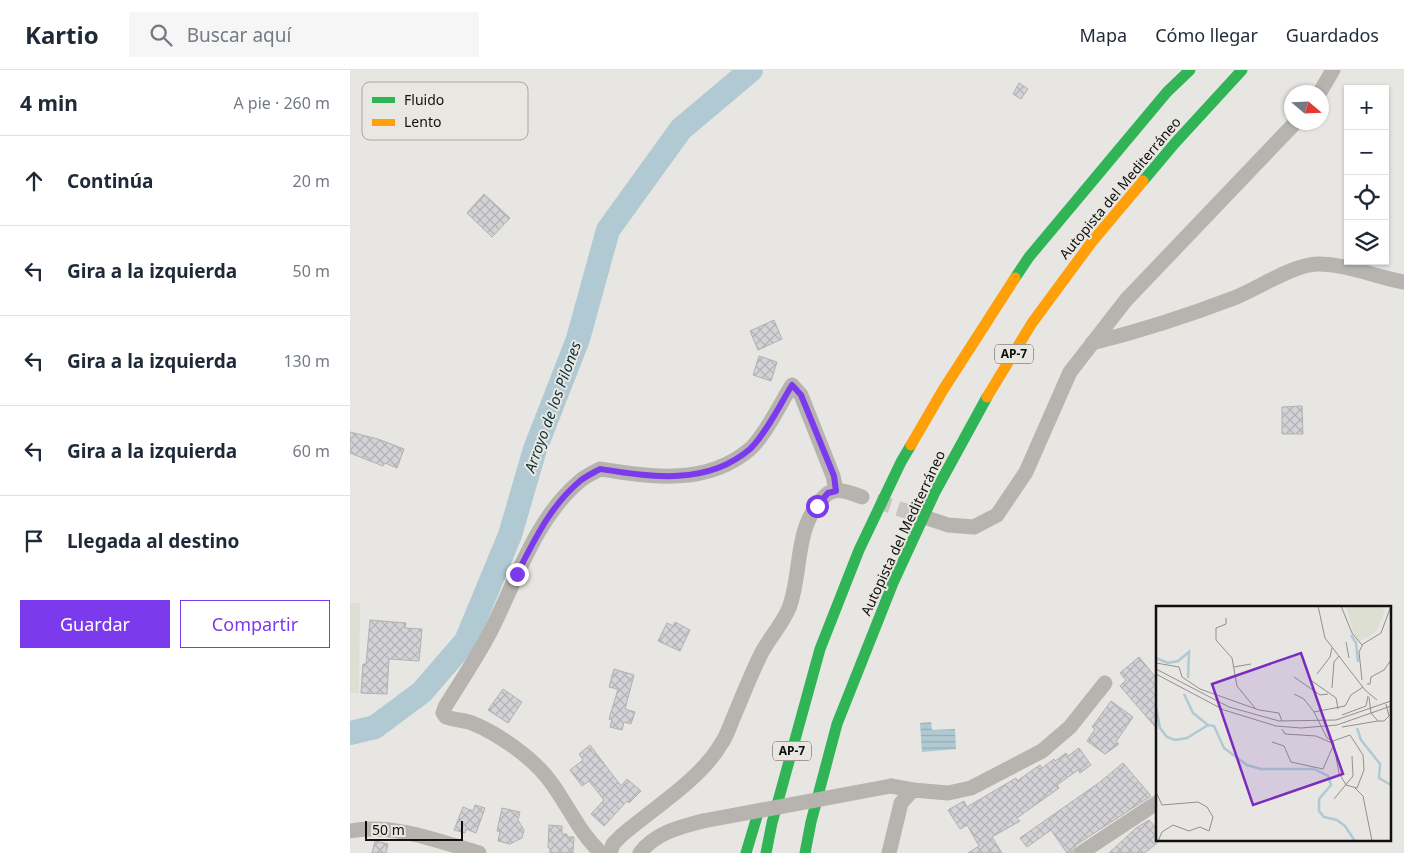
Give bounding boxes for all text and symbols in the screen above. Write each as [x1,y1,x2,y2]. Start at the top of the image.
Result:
search box [129,12,479,57]
text: Kartio [25,18,99,51]
icon: search [147,21,175,49]
text: Buscar aquí [187,22,291,48]
text: Mapa [1080,23,1127,47]
text: Cómo llegar [1155,23,1258,47]
text: Guardados [1286,23,1379,47]
legend [362,82,528,140]
north arrow [1284,85,1329,130]
map controls [1344,85,1389,265]
button: + [1344,85,1389,130]
text: 4 min [20,89,78,117]
text: Fluido [404,90,444,109]
text: A pie · 260 m [233,92,330,114]
text: Lento [404,112,441,131]
street label: Autopista del Mediterráneo [1054,113,1185,263]
button: − [1344,130,1389,175]
icon: ahead [20,167,48,195]
text: Continúa [67,168,153,194]
text: 20 m [293,170,330,192]
button: locate [1344,175,1389,220]
button: layers [1344,220,1389,265]
icon: left [20,257,48,285]
text: Gira a la izquierda [67,258,237,284]
text: 50 m [293,260,330,282]
water label: Arroyo de los Pilones [519,338,585,476]
road number: AP-7 [995,344,1033,364]
icon: left [20,347,48,375]
text: Gira a la izquierda [67,348,237,374]
text: 130 m [283,350,330,372]
icon: left [20,437,48,465]
text: Gira a la izquierda [67,438,237,464]
text: 60 m [293,440,330,462]
street label: Autopista del Mediterráneo [856,447,949,618]
route start [806,495,829,518]
icon: arrive [20,527,48,555]
text: Llegada al destino [67,528,239,554]
route end [506,563,529,586]
button: Guardar [20,600,170,648]
button: Compartir [180,600,330,648]
inset map [1156,606,1392,840]
road number: AP-7 [773,741,811,760]
scale bar [365,818,462,841]
text: 50 m [372,820,405,839]

